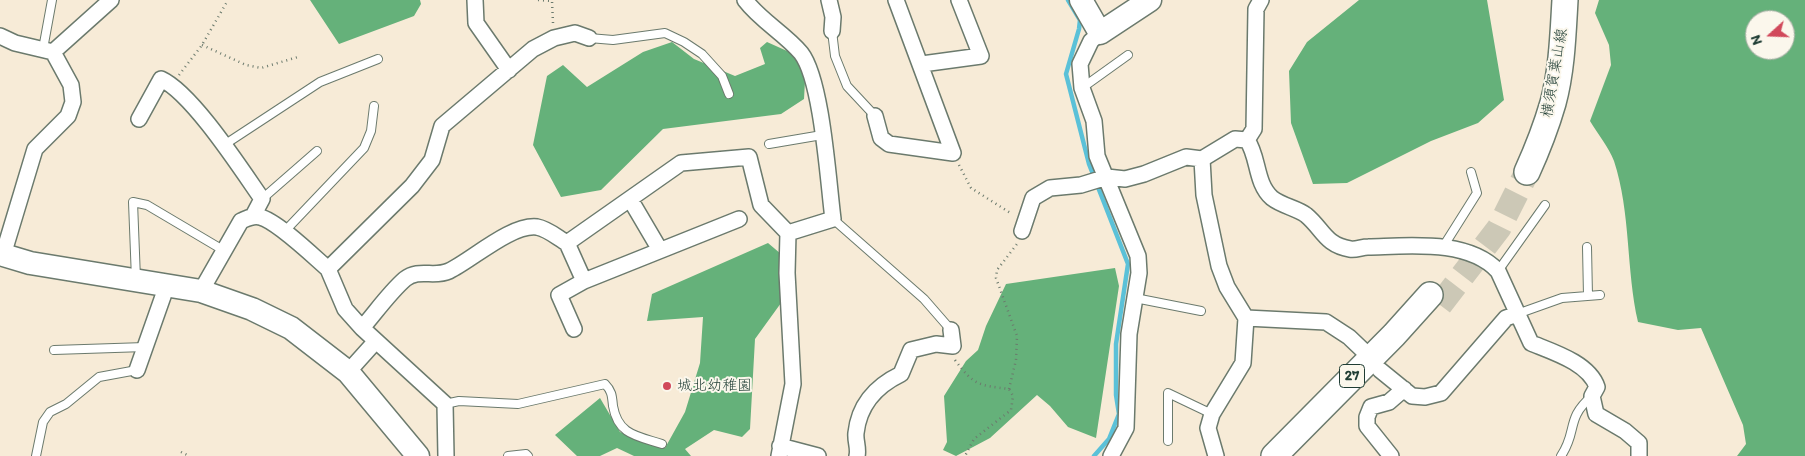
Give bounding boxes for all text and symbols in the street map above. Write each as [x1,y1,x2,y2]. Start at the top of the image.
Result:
north arrow [1745,10,1795,60]
street label: 横須賀葉山線 [1538,27,1572,119]
text: N [1747,33,1766,47]
road number: 27 [1340,364,1364,388]
place label: 城北幼稚園 [677,377,752,395]
marker: 城北幼稚園 [661,380,673,392]

